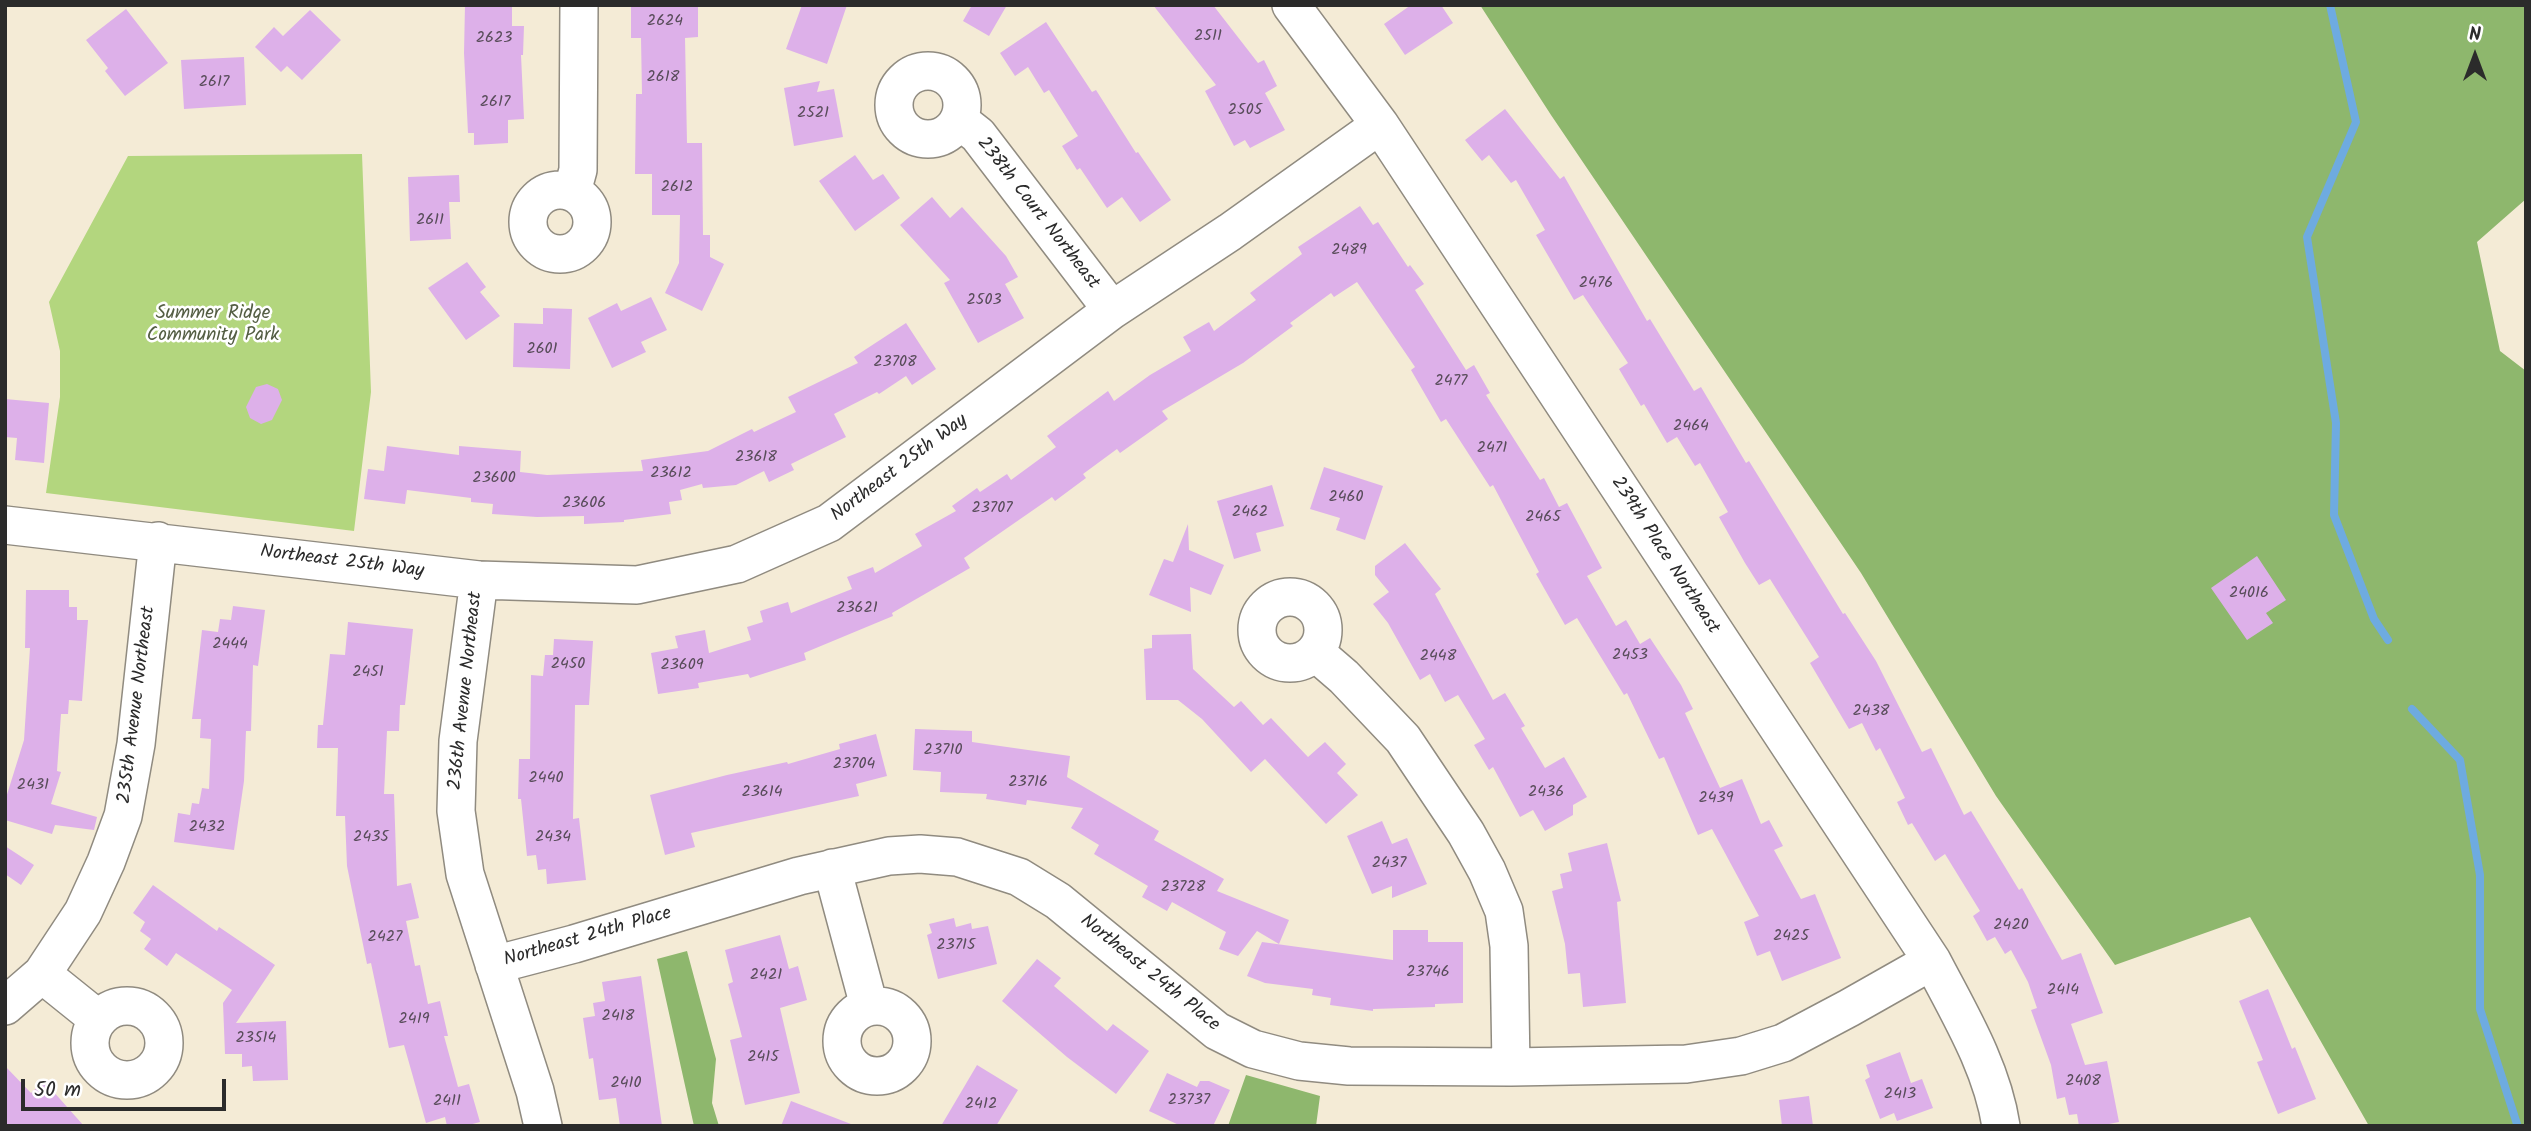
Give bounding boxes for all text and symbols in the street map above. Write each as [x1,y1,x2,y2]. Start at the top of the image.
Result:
house number: 2624 [647,12,683,32]
text: N [2469,20,2481,50]
north arrow [2440,21,2510,91]
house number: 2511 [1194,27,1222,47]
house number: 2623 [476,29,512,49]
house number: 2618 [647,68,679,88]
house number: 2617 [199,73,229,93]
house number: 2617 [480,93,510,113]
house number: 2505 [1228,101,1262,121]
house number: 2521 [797,104,829,124]
street label: 238th Court Northeast [970,133,1104,295]
house number: 2612 [661,178,693,198]
house number: 2611 [416,211,444,231]
house number: 2489 [1331,241,1367,261]
house number: 2476 [1579,274,1613,294]
house number: 2503 [966,291,1002,311]
park label: Summer Ridge Community Park [147,304,279,348]
house number: 2601 [526,340,558,360]
house number: 23708 [873,353,917,373]
house number: 2477 [1435,372,1467,392]
street label: Northeast 25th Way [827,410,973,528]
house number: 2464 [1673,417,1709,437]
house number: 2471 [1477,439,1507,459]
house number: 23618 [735,448,777,468]
house number: 23612 [650,464,692,484]
house number: 23600 [472,469,516,489]
street label: 239th Place Northeast [1605,473,1723,639]
house number: 2460 [1328,488,1364,508]
house number: 23606 [562,494,606,514]
house number: 23707 [971,499,1013,519]
house number: 2462 [1232,503,1268,523]
house number: 2465 [1525,508,1561,528]
street label: Northeast 25th Way [259,542,425,584]
house number: 24016 [2229,584,2269,604]
street label: 236th Avenue Northeast [445,591,489,791]
house number: 23621 [836,599,878,619]
street label: 235th Avenue Northeast [115,605,161,805]
house number: 2444 [212,635,248,655]
house number: 2453 [1612,646,1648,666]
house number: 2448 [1420,647,1456,667]
house number: 2450 [551,655,585,675]
house number: 23609 [660,656,704,676]
house number: 2451 [352,663,384,683]
house number: 2438 [1853,702,1889,722]
house number: 23710 [924,741,962,761]
house number: 23704 [833,755,875,775]
house number: 2440 [529,769,563,789]
house number: 23716 [1008,773,1048,793]
house number: 2431 [17,776,49,796]
house number: 23614 [741,783,783,803]
house number: 2436 [1528,783,1564,803]
house number: 2439 [1698,789,1734,809]
house number: 2432 [189,818,225,838]
house number: 2435 [353,828,389,848]
house number: 2434 [535,828,571,848]
house number: 2437 [1372,854,1406,874]
house number: 23728 [1161,878,1205,898]
street label: Northeast 24th Place [502,903,674,973]
street label: Northeast 24th Place [1074,911,1224,1037]
house number: 2420 [1993,916,2029,936]
house number: 2425 [1773,927,1809,947]
house number: 2427 [368,928,402,948]
house number: 23715 [936,936,976,956]
house number: 23746 [1406,963,1450,983]
house number: 2421 [750,966,782,986]
house number: 2414 [2047,981,2079,1001]
house number: 2418 [602,1007,634,1027]
house number: 2419 [399,1010,429,1030]
house number: 23514 [236,1029,276,1049]
house number: 2415 [747,1048,779,1068]
scale bar [24,1064,229,1108]
house number: 2408 [2065,1072,2101,1092]
text: 50 m [34,1074,81,1107]
house number: 2410 [610,1074,642,1094]
house number: 2413 [1884,1085,1916,1105]
house number: 23737 [1168,1091,1210,1111]
house number: 2411 [433,1092,461,1112]
house number: 2412 [965,1095,997,1115]

